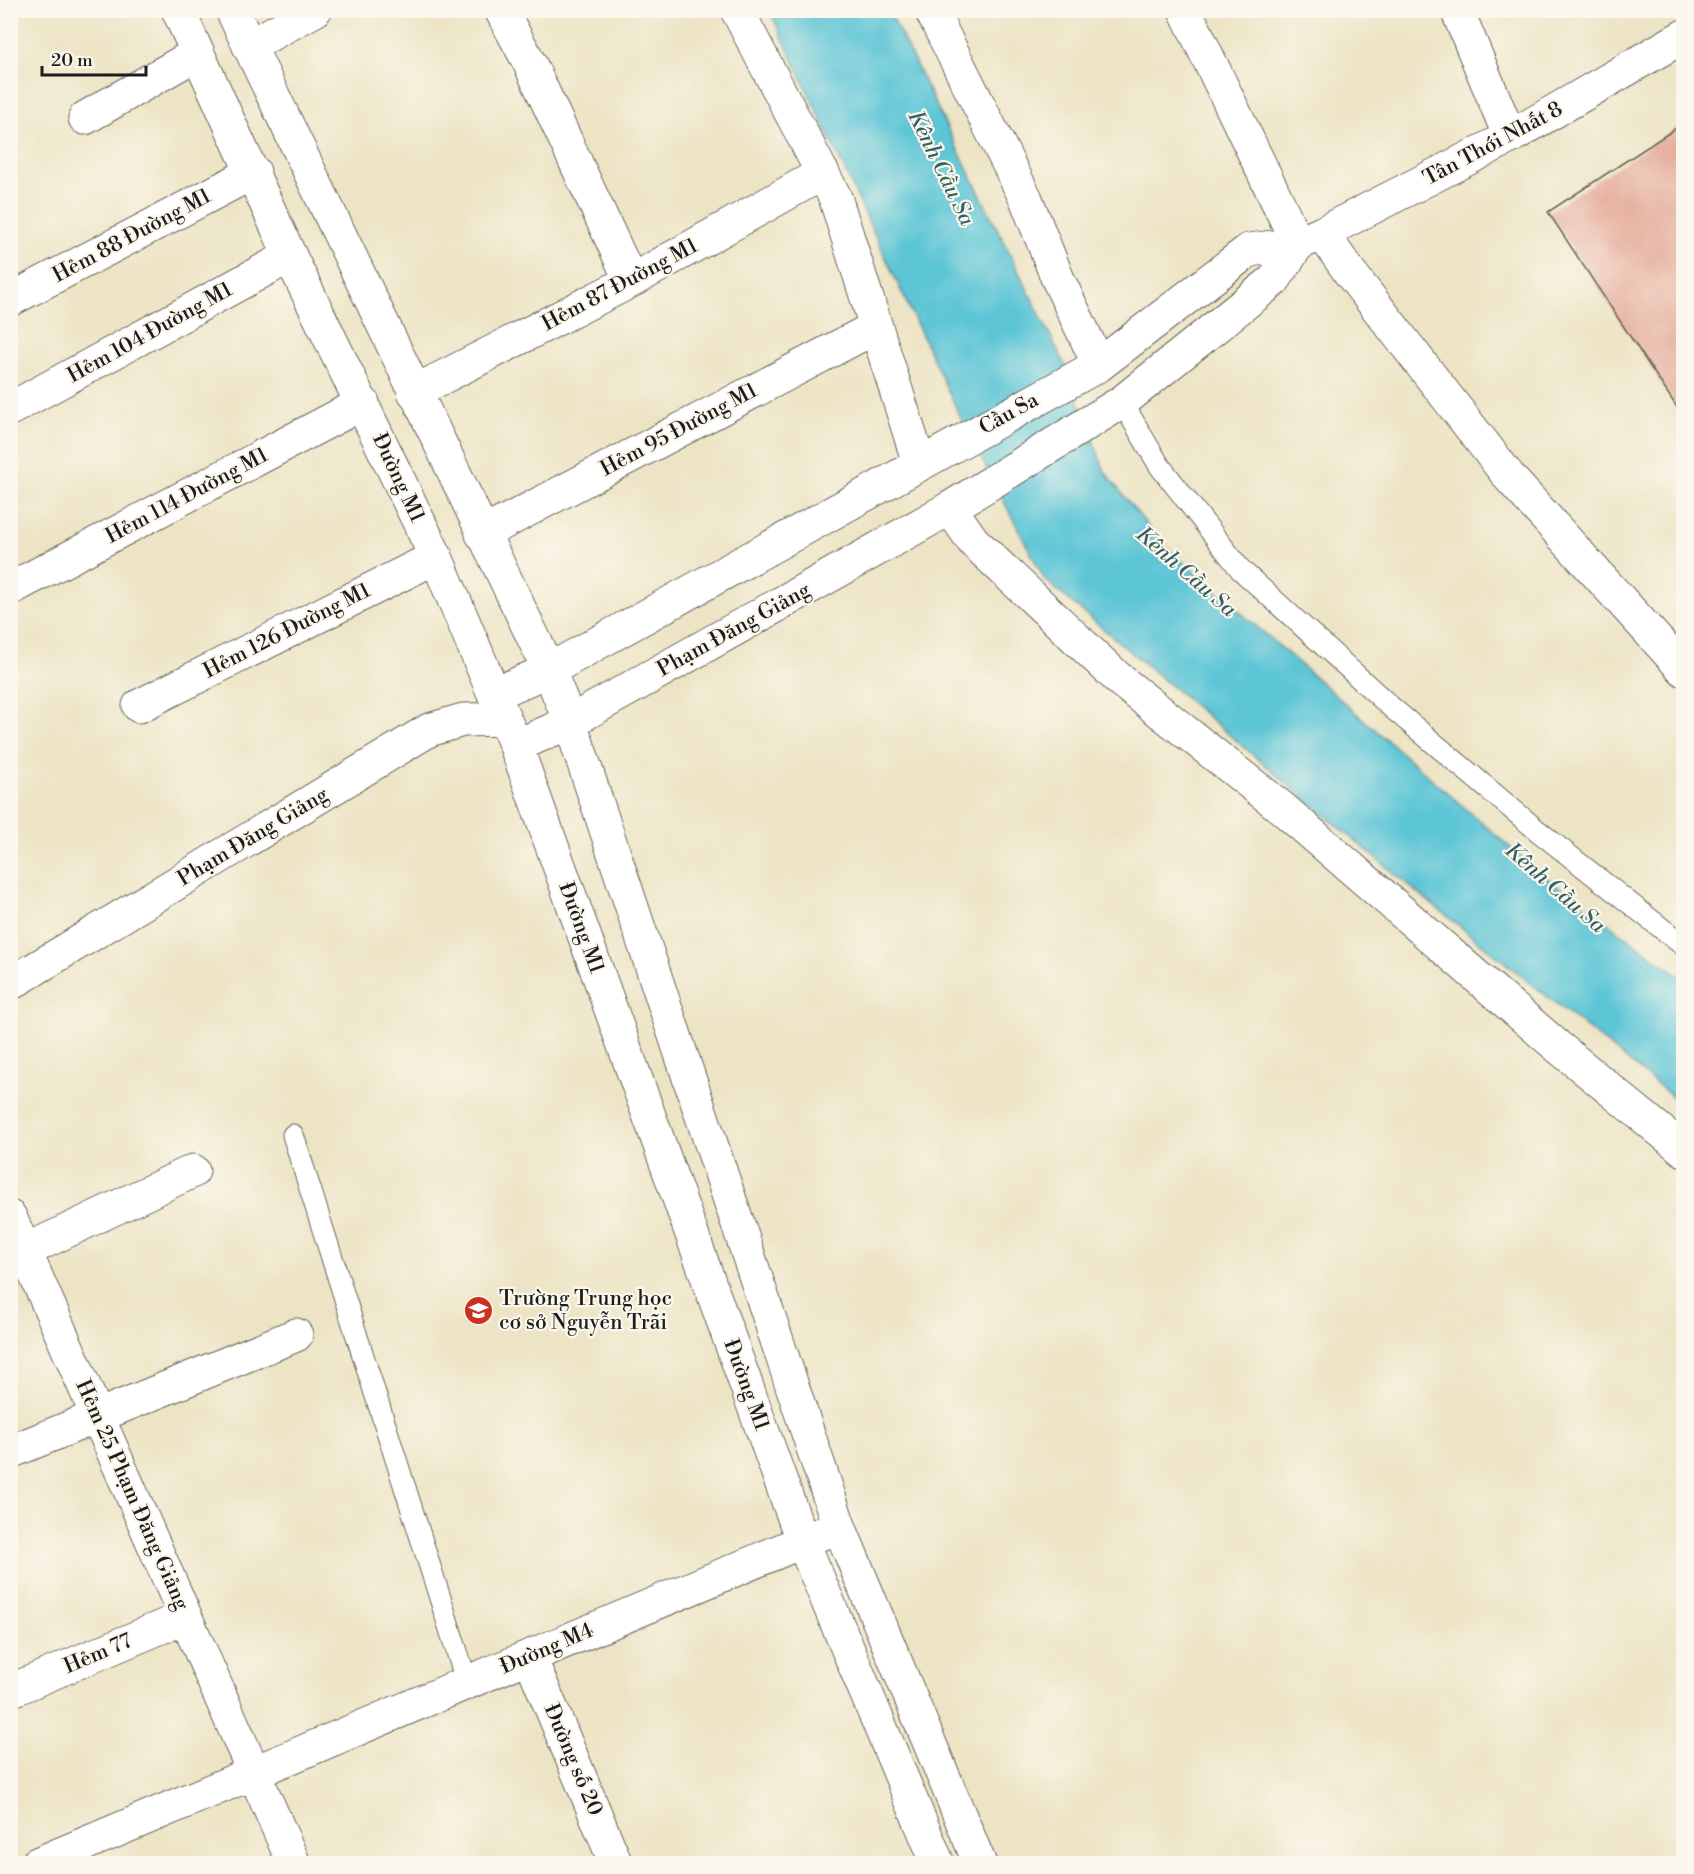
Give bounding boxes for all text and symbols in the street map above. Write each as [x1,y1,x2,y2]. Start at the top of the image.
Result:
scale bar [42,39,146,77]
text: 20 m [51,49,93,72]
street label: Tân Thới Nhất 8 [1419,96,1567,192]
water label: Kênh Cầu Sa [902,106,981,231]
street label: Hẻm 88 Đường M1 [48,183,216,289]
street label: Hẻm 87 Đường M1 [537,233,703,337]
street label: Hẻm 104 Đường M1 [63,277,237,389]
street label: Hẻm 95 Đường M1 [596,378,762,482]
street label: Cầu Sa [975,387,1044,441]
street label: Đường M1 [366,429,430,527]
street label: Hẻm 114 Đường M1 [101,442,273,550]
water label: Kênh Cầu Sa [1130,521,1242,624]
street label: Phạm Đăng Giảng [653,577,815,683]
street label: Hẻm 126 Đường M1 [199,578,375,684]
street label: Phạm Đăng Giảng [173,782,333,892]
water label: Kênh Cầu Sa [1499,837,1611,940]
street label: Đường M1 [552,879,610,977]
place label: Trường Trung học cơ sở Nguyễn Trãi [499,1286,672,1336]
school or university icon: Trường Trung học cơ sở Nguyễn Trãi [462,1295,494,1327]
street label: Đường M1 [717,1336,775,1434]
street label: Hẻm 25 Phạm Đăng Giảng [69,1376,195,1614]
street label: Đường M4 [496,1618,598,1680]
street label: Hẻm 77 [60,1628,136,1680]
street label: Đường số 20 [538,1700,608,1820]

